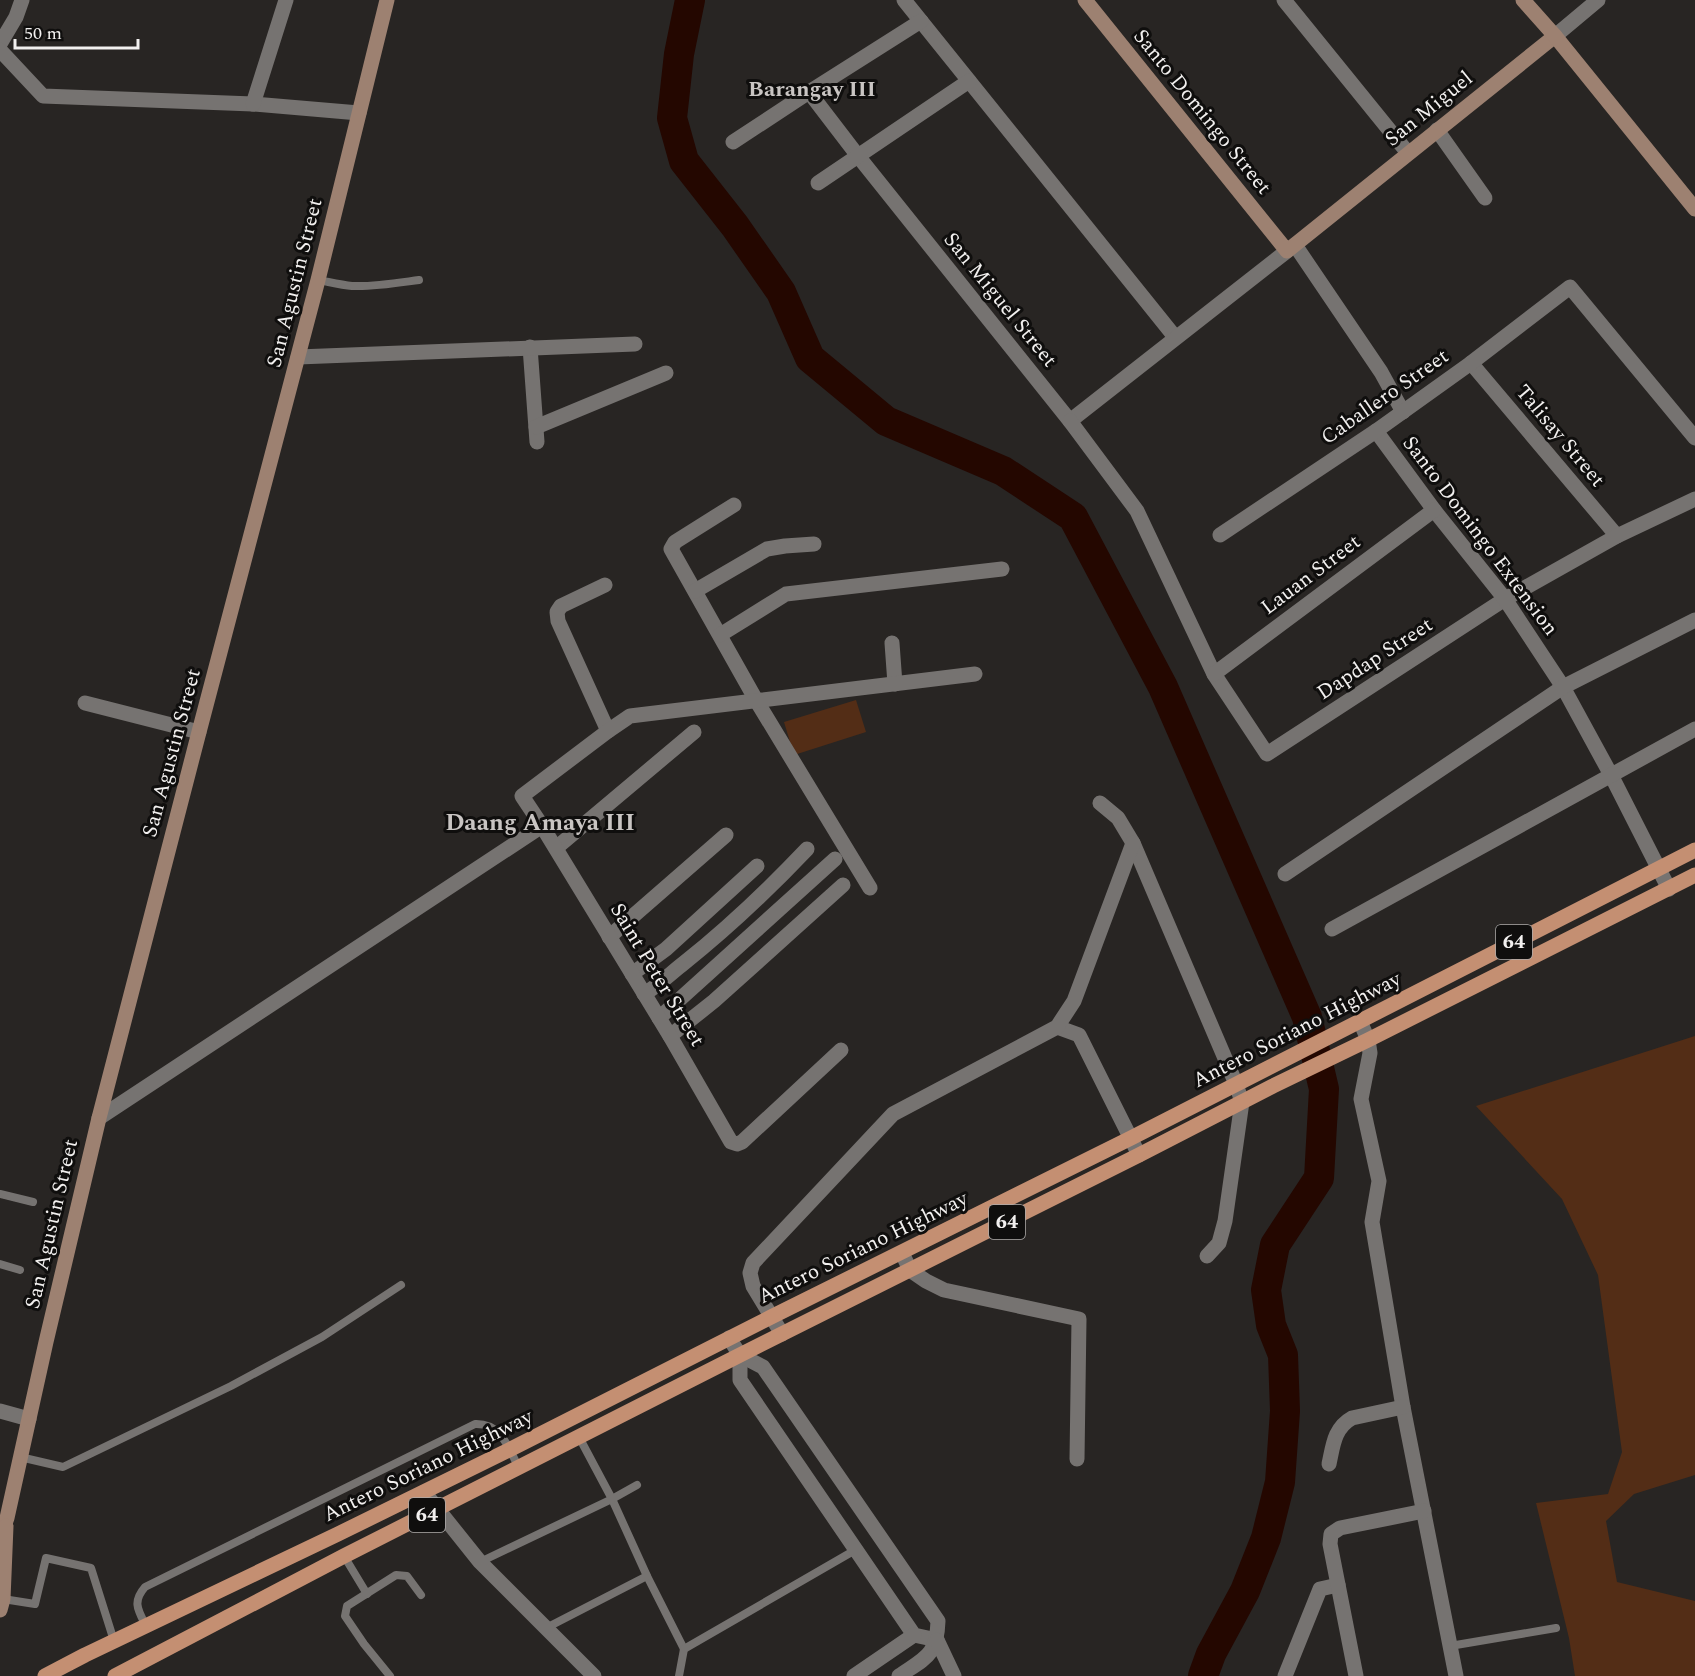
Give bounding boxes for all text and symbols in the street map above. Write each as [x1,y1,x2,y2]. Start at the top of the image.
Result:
scale bar [15,12,138,50]
text: 50 m [24,20,62,47]
street label: Santo Domingo Street [1125,22,1279,202]
street label: San Miguel [1378,63,1480,155]
district label: Barangay III [748,73,876,106]
street label: San Agustin Street [259,195,331,371]
street label: San Miguel Street [935,225,1065,375]
street label: Caballero Street [1314,341,1456,453]
street label: Talisay Street [1507,377,1613,495]
street label: Santo Domingo Extension [1394,429,1566,643]
street label: Lauan Street [1254,527,1368,623]
street label: Dapdap Street [1311,609,1439,709]
street label: San Agustin Street [134,665,210,841]
district label: Daang Amaya III [445,805,635,841]
street label: Saint Peter Street [601,897,713,1053]
road number: 64 [1496,925,1532,959]
street label: Antero Soriano Highway [1187,963,1408,1097]
street label: San Agustin Street [17,1136,87,1312]
street label: Antero Soriano Highway [752,1183,974,1313]
road number: 64 [989,1205,1025,1239]
street label: Antero Soriano Highway [317,1401,539,1531]
road number: 64 [409,1498,445,1532]

